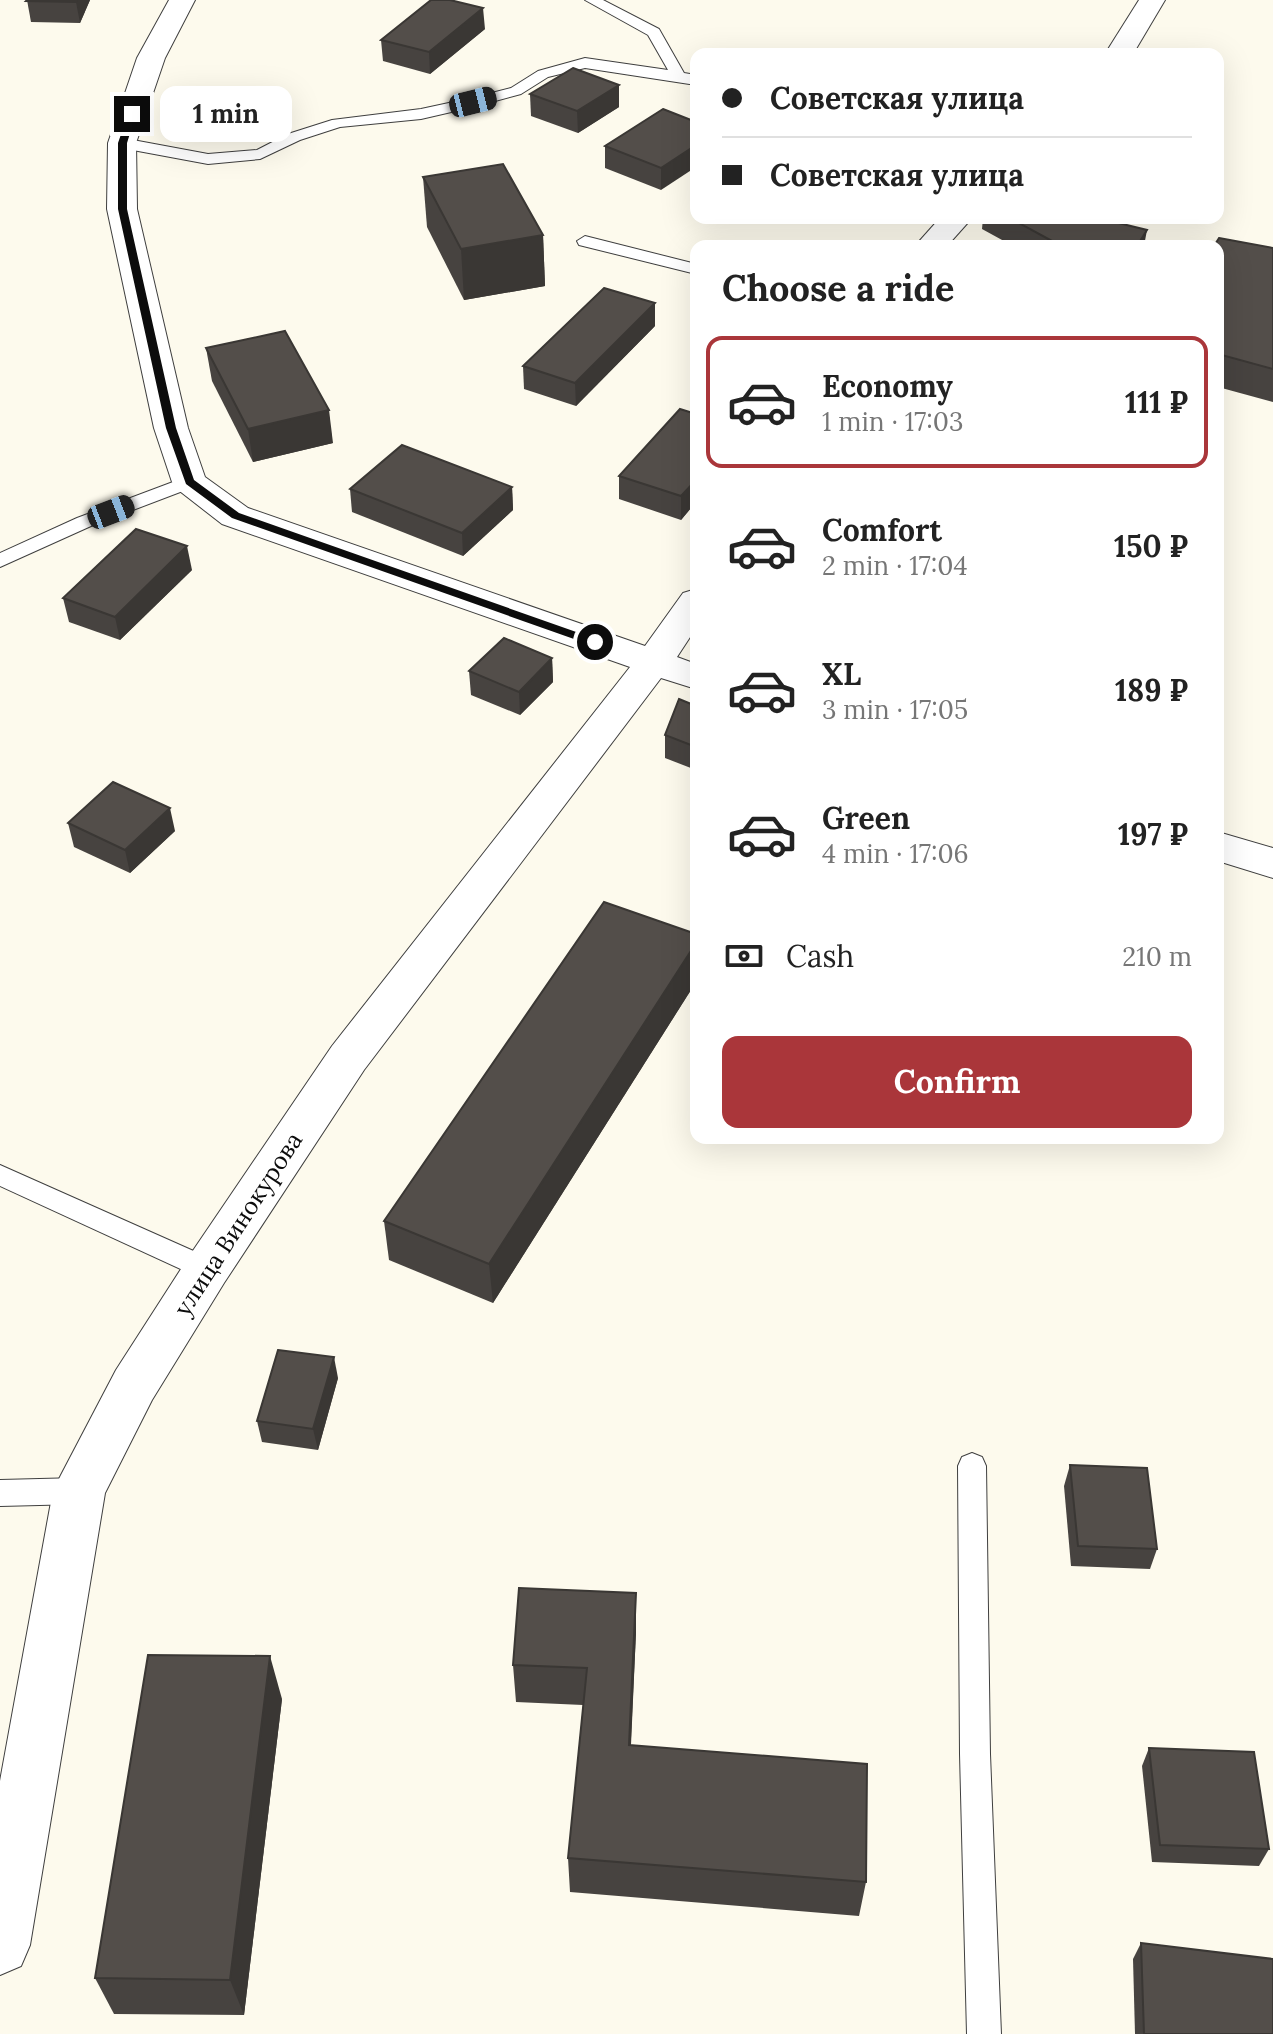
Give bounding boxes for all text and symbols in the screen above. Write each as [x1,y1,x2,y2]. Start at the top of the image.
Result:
text: Советская улица [770,79,1024,117]
car [447,85,499,119]
callout: 1 min [160,86,292,142]
route end [114,96,150,132]
text: 1 min [193,97,259,130]
text: Советская улица [770,156,1024,194]
text: Choose a ride [722,265,954,311]
icon: car [726,366,798,438]
text: Economy [822,367,953,405]
text: 111 ₽ [1125,383,1188,421]
text: 1 min · 17:03 [822,405,963,438]
car [84,492,138,532]
icon: car [726,510,798,582]
text: Comfort [822,511,942,549]
text: 150 ₽ [1114,527,1188,565]
text: 2 min · 17:04 [822,549,968,582]
route start [577,624,613,660]
icon: car [726,654,798,726]
text: XL [822,655,861,693]
text: 189 ₽ [1115,671,1188,709]
text: 3 min · 17:05 [822,693,968,726]
icon: car [726,798,798,870]
text: Green [822,799,910,837]
text: 197 ₽ [1118,815,1188,853]
text: 4 min · 17:06 [822,837,969,870]
icon: cash [722,934,766,978]
text: Cash [786,937,854,975]
text: 210 m [1122,940,1192,973]
button: Confirm [722,1036,1192,1128]
street label: улица Винокурова [167,1126,309,1322]

